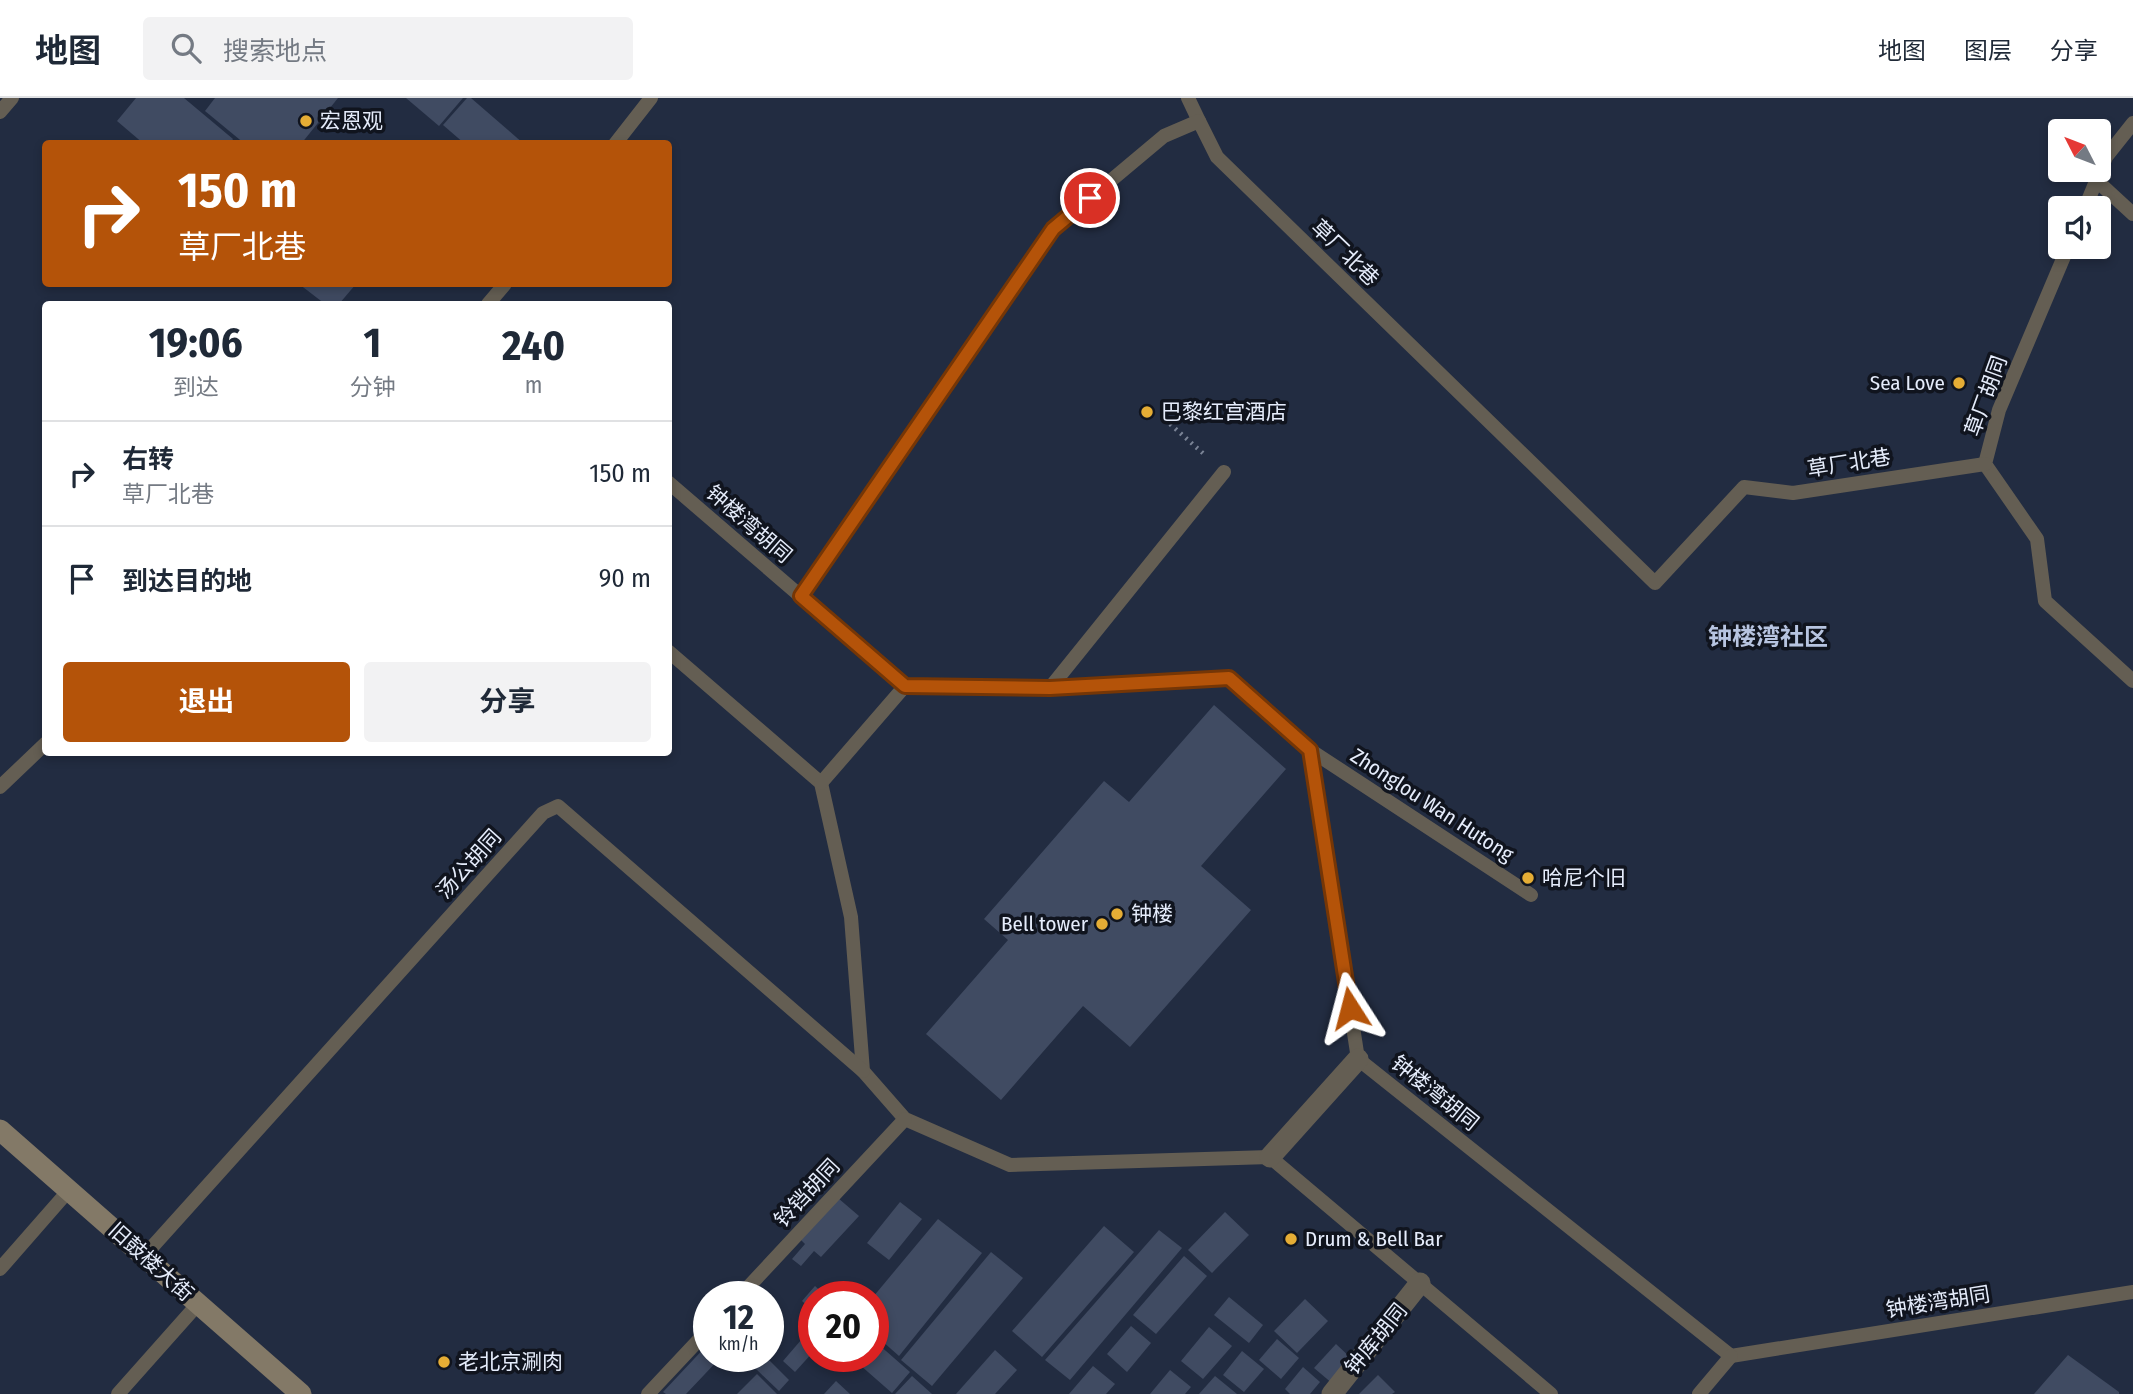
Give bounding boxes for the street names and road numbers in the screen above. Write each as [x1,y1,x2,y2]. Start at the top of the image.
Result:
street label: 草厂北巷 [1306,214,1384,292]
street label: 草厂胡同 [1959,352,2013,440]
street label: 草厂北巷 [1805,444,1893,482]
street label: 钟楼湾胡同 [701,480,797,568]
street label: Zhonglou Wan Hutong [1346,743,1518,867]
street label: 汤公胡同 [431,824,507,904]
street label: 钟楼湾胡同 [1386,1050,1484,1136]
street label: 铃铛胡同 [769,1153,845,1233]
street label: 旧鼓楼大街 [103,1217,199,1307]
street label: 钟楼湾胡同 [1884,1281,1992,1323]
street label: 钟库胡同 [1339,1298,1413,1380]

